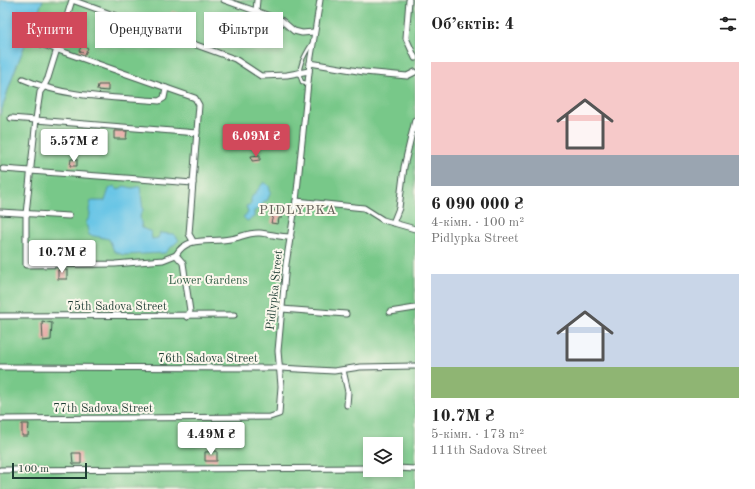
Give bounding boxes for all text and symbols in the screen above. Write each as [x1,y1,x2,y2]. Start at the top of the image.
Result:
chip: Купити [12,12,87,48]
chip: Орендувати [95,12,196,48]
chip: Фільтри [204,12,283,48]
icon: filters [717,13,739,35]
text: Об’єктів: 4 [431,16,514,33]
icon: home [549,88,621,160]
pin: 6.09M ₴ [219,124,293,158]
pin: 5.57M ₴ [37,129,111,163]
text: 6.09M ₴ [232,130,280,143]
text: 5.57M ₴ [50,135,98,148]
text: 6 090 000 ₴ [431,196,524,213]
district label: PIDLYPKA [259,204,337,217]
text: 4-кімн. · 100 m² [431,216,524,229]
text: Pidlypka Street [431,232,519,245]
pin: 10.7M ₴ [25,240,99,274]
text: 10.7M ₴ [38,246,86,259]
street label: Pidlypka Street [265,249,285,331]
park label: Lower Gardens [168,275,248,287]
street label: 75th Sadova Street [67,300,167,313]
icon: home [549,300,621,372]
street label: 76th Sadova Street [158,353,258,365]
street label: 77th Sadova Street [53,403,153,415]
text: 10.7M ₴ [431,408,495,425]
pin: 4.49M ₴ [174,422,248,456]
text: 4.49M ₴ [187,428,235,441]
text: 5-кімн. · 173 m² [431,428,524,441]
map controls [363,437,403,477]
button: layers [363,437,403,477]
text: 111th Sadova Street [431,444,547,457]
scale bar [12,461,87,480]
text: 100 m [18,464,49,475]

